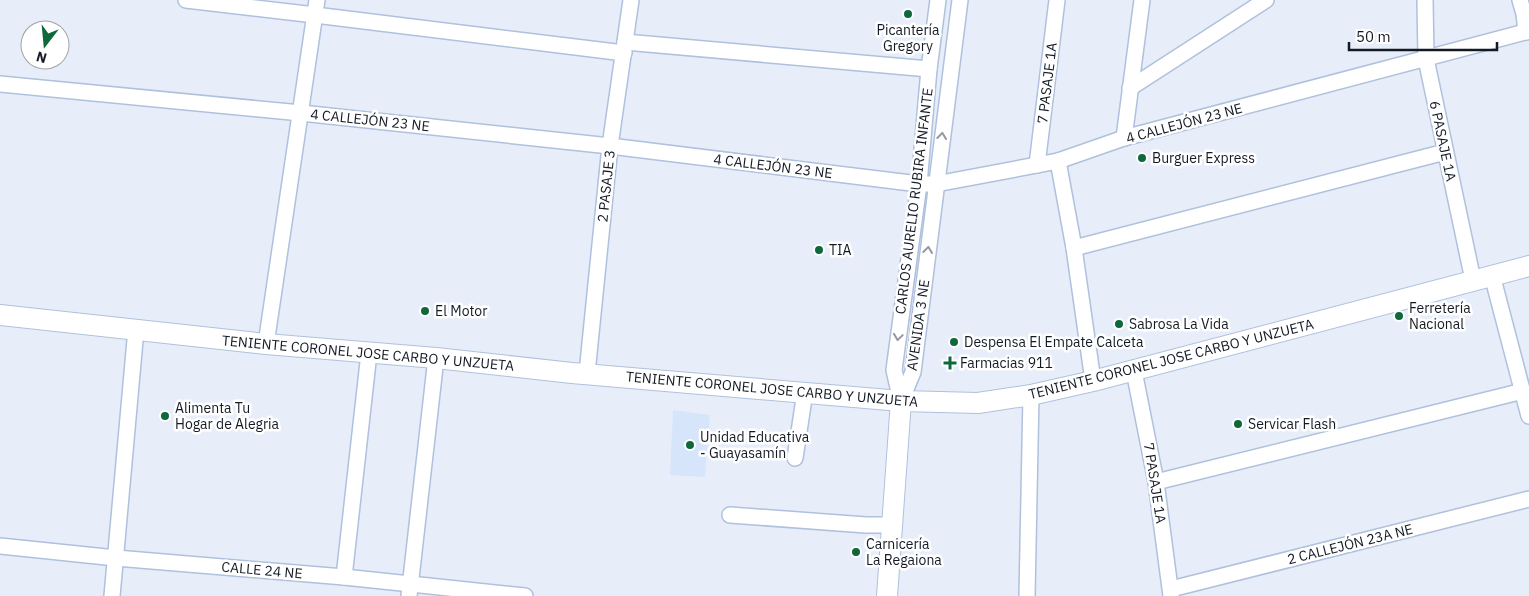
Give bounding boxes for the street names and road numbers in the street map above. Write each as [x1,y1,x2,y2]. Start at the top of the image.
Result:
street label: 7 PASAJE 1A [1033,41,1061,125]
street label: CARLOS AURELIO RUBIRA INFANTE [891,87,937,315]
street label: 4 CALLEJÓN 23 NE [1124,98,1244,147]
street label: 6 PASAJE 1A [1426,99,1460,183]
street label: 4 CALLEJÓN 23 NE [309,104,431,135]
street label: 2 PASAJE 3 [593,149,619,223]
street label: 4 CALLEJÓN 23 NE [712,149,834,182]
street label: AVENIDA 3 NE [903,278,933,372]
street label: TENIENTE CORONEL JOSE CARBO Y UNZUETA [1027,315,1315,403]
street label: TENIENTE CORONEL JOSE CARBO Y UNZUETA [221,331,515,375]
street label: TENIENTE CORONEL JOSE CARBO Y UNZUETA [625,367,919,411]
street label: 7 PASAJE 1A [1140,441,1170,525]
street label: 2 CALLEJÓN 23A NE [1285,519,1415,568]
street label: CALLE 24 NE [221,557,303,583]

